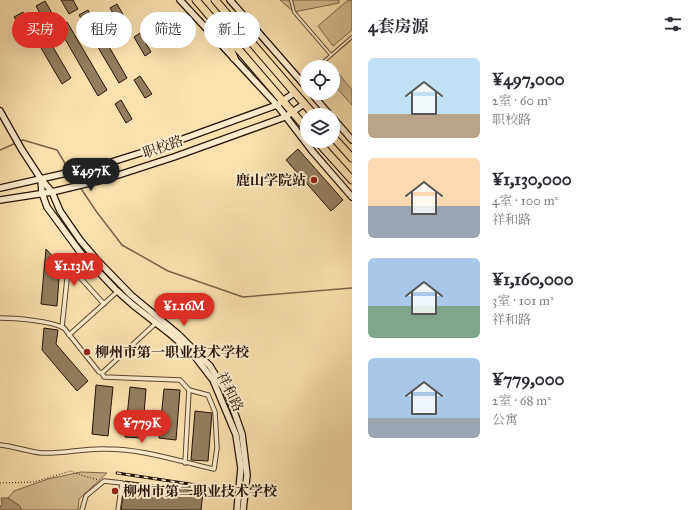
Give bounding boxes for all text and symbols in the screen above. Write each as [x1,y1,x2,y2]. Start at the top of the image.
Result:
chip: 买房 [12,12,68,48]
chip: 租房 [76,12,132,48]
chip: 筛选 [140,12,196,48]
chip: 新上 [204,12,260,48]
icon: filters [662,13,684,35]
text: 4套房源 [368,16,428,37]
map controls [300,60,340,148]
button: locate [300,60,340,100]
text: ¥497,000 [492,69,565,90]
icon: home [400,74,448,122]
text: 2室 · 60 m² [492,93,552,109]
button: layers [300,108,340,148]
text: 职校路 [492,112,531,128]
street label: 职校路 [140,132,186,162]
pin: ¥497K [63,158,119,192]
text: ¥497K [72,163,110,179]
text: ¥1,130,000 [492,169,572,190]
place label: 鹿山学院站 [236,172,306,189]
icon: home [400,174,448,222]
marker: 鹿山学院站 [309,175,319,185]
text: 4室 · 100 m² [492,193,558,209]
text: 祥和路 [492,212,531,228]
pin: ¥1.13M [41,253,107,287]
text: ¥1.13M [54,258,94,274]
text: ¥1,160,000 [492,269,574,290]
icon: home [400,274,448,322]
pin: ¥1.16M [151,293,217,327]
text: 3室 · 101 m² [492,293,554,309]
text: ¥1.16M [163,298,205,314]
text: 祥和路 [492,312,531,328]
place label: 柳州市第一职业技术学校 [95,344,249,361]
marker: 柳州市第一职业技术学校 [82,347,92,357]
street label: 祥和路 [213,369,247,415]
text: ¥779,000 [492,369,565,390]
icon: home [400,374,448,422]
text: 2室 · 68 m² [492,393,551,409]
pin: ¥779K [114,410,170,444]
text: 公寓 [492,412,518,428]
text: ¥779K [123,415,161,431]
place label: 柳州市第二职业技术学校 [123,483,277,500]
marker: 柳州市第二职业技术学校 [110,486,120,496]

